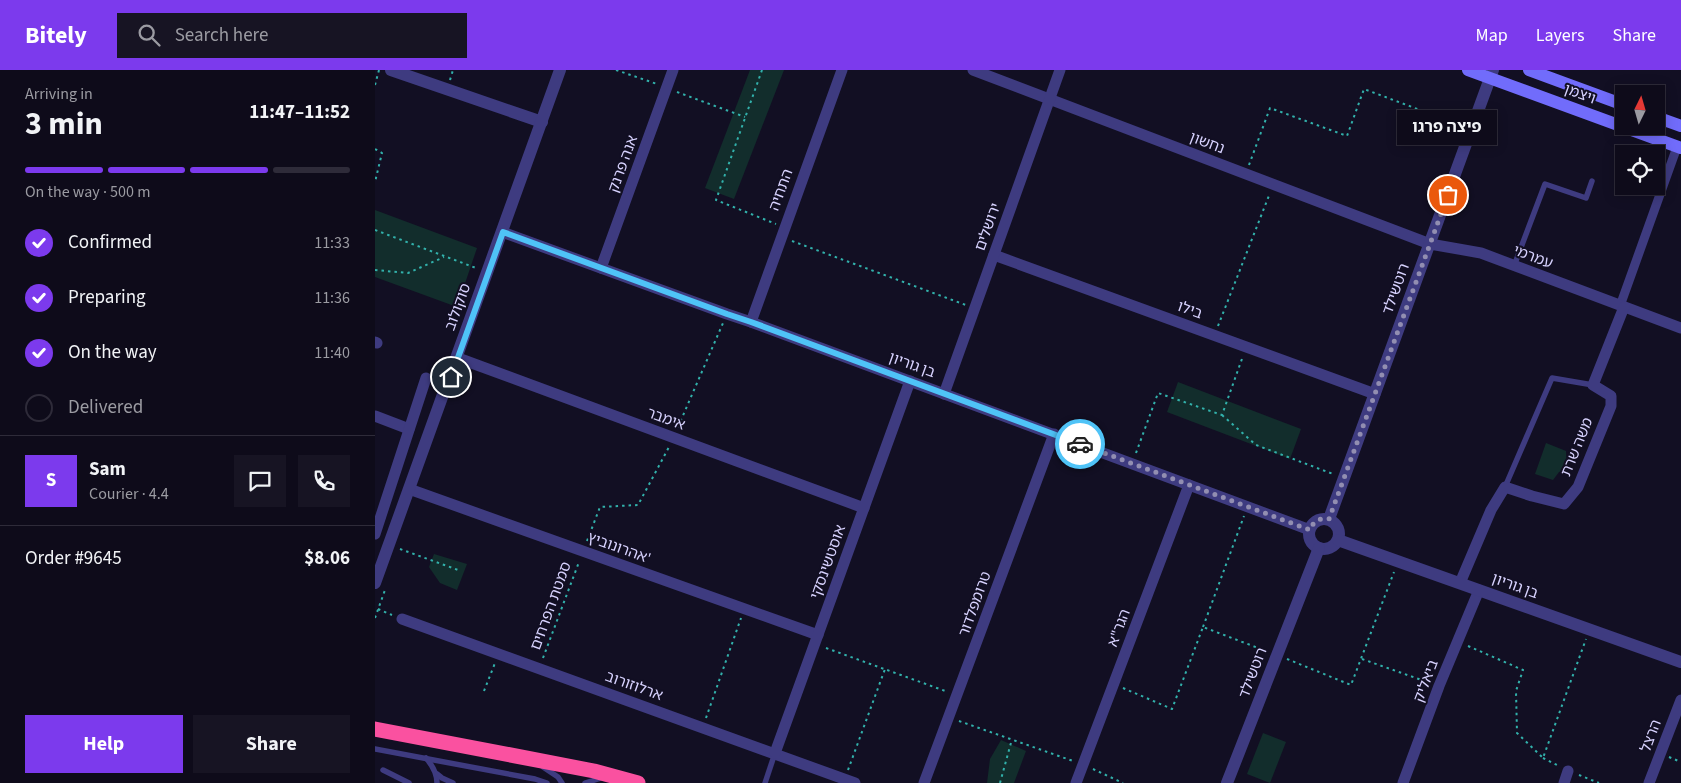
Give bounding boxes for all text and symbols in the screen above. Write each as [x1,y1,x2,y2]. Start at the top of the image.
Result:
search box [117,13,467,58]
text: Bitely [25,18,87,53]
icon: search [135,21,163,49]
text: Search here [175,22,268,49]
text: Map [1476,23,1508,48]
text: Layers [1536,23,1585,48]
text: Share [1613,23,1656,48]
street label: ויצמן [1561,79,1599,109]
text: Arriving in [25,83,93,105]
north arrow [1615,85,1665,135]
map controls [1615,85,1665,195]
text: 11:47–11:52 [249,99,350,126]
text: 3 min [25,101,103,147]
callout: פיצה פרגו [1398,110,1498,145]
text: פיצה פרגו [1412,116,1482,138]
street label: נחשון [1186,127,1228,159]
street label: אנה פרנק [603,132,643,196]
button: locate [1615,145,1665,195]
street label: התחיה [764,166,798,214]
pin [1427,174,1469,216]
text: On the way · 500 m [25,181,150,203]
icon: bag [1434,181,1462,209]
street label: ירושלים [970,200,1006,254]
icon: check [25,229,53,257]
text: Confirmed [68,229,152,256]
text: 11:33 [314,232,350,254]
street label: עמרמי [1510,240,1556,274]
street label: רוטשילד [1377,261,1415,317]
street label: סוקולוב [440,280,476,334]
icon: check [25,284,53,312]
text: Preparing [68,284,146,311]
text: 11:36 [314,287,350,309]
street label: בילו [1174,296,1206,324]
icon: check [25,339,53,367]
text: On the way [68,339,157,366]
text: 11:40 [314,342,350,364]
street label: בן גוריון [886,347,939,383]
pin [430,356,472,398]
icon: home [437,363,465,391]
text: Delivered [68,394,143,421]
street label: אימבר [644,402,688,436]
street label: משה שרת [1556,414,1598,480]
courier [1055,419,1105,469]
icon: car [1066,430,1094,458]
button: chat [234,455,286,507]
button: phone [298,455,350,507]
text: Sam [89,456,126,483]
text: S [46,467,56,494]
text: Courier · 4.4 [89,483,169,505]
street label: אוסטשינסקי [805,522,851,602]
street label: אהרונוביץ' [584,527,654,569]
text: Order #9645 [25,545,122,572]
text: $8.06 [304,545,350,572]
street label: סמטת הפרחים [525,559,577,653]
street label: טרומפלדור [953,568,997,640]
street label: בן גוריון [1489,568,1542,604]
street label: הגר"א [1102,606,1136,650]
street label: רוטשילד [1234,645,1272,701]
street label: ביאליק [1408,656,1444,705]
street label: ארלוזורוב [602,666,666,706]
button: Help [25,715,183,773]
button: Share [193,715,350,773]
street label: הרצל [1635,717,1667,755]

